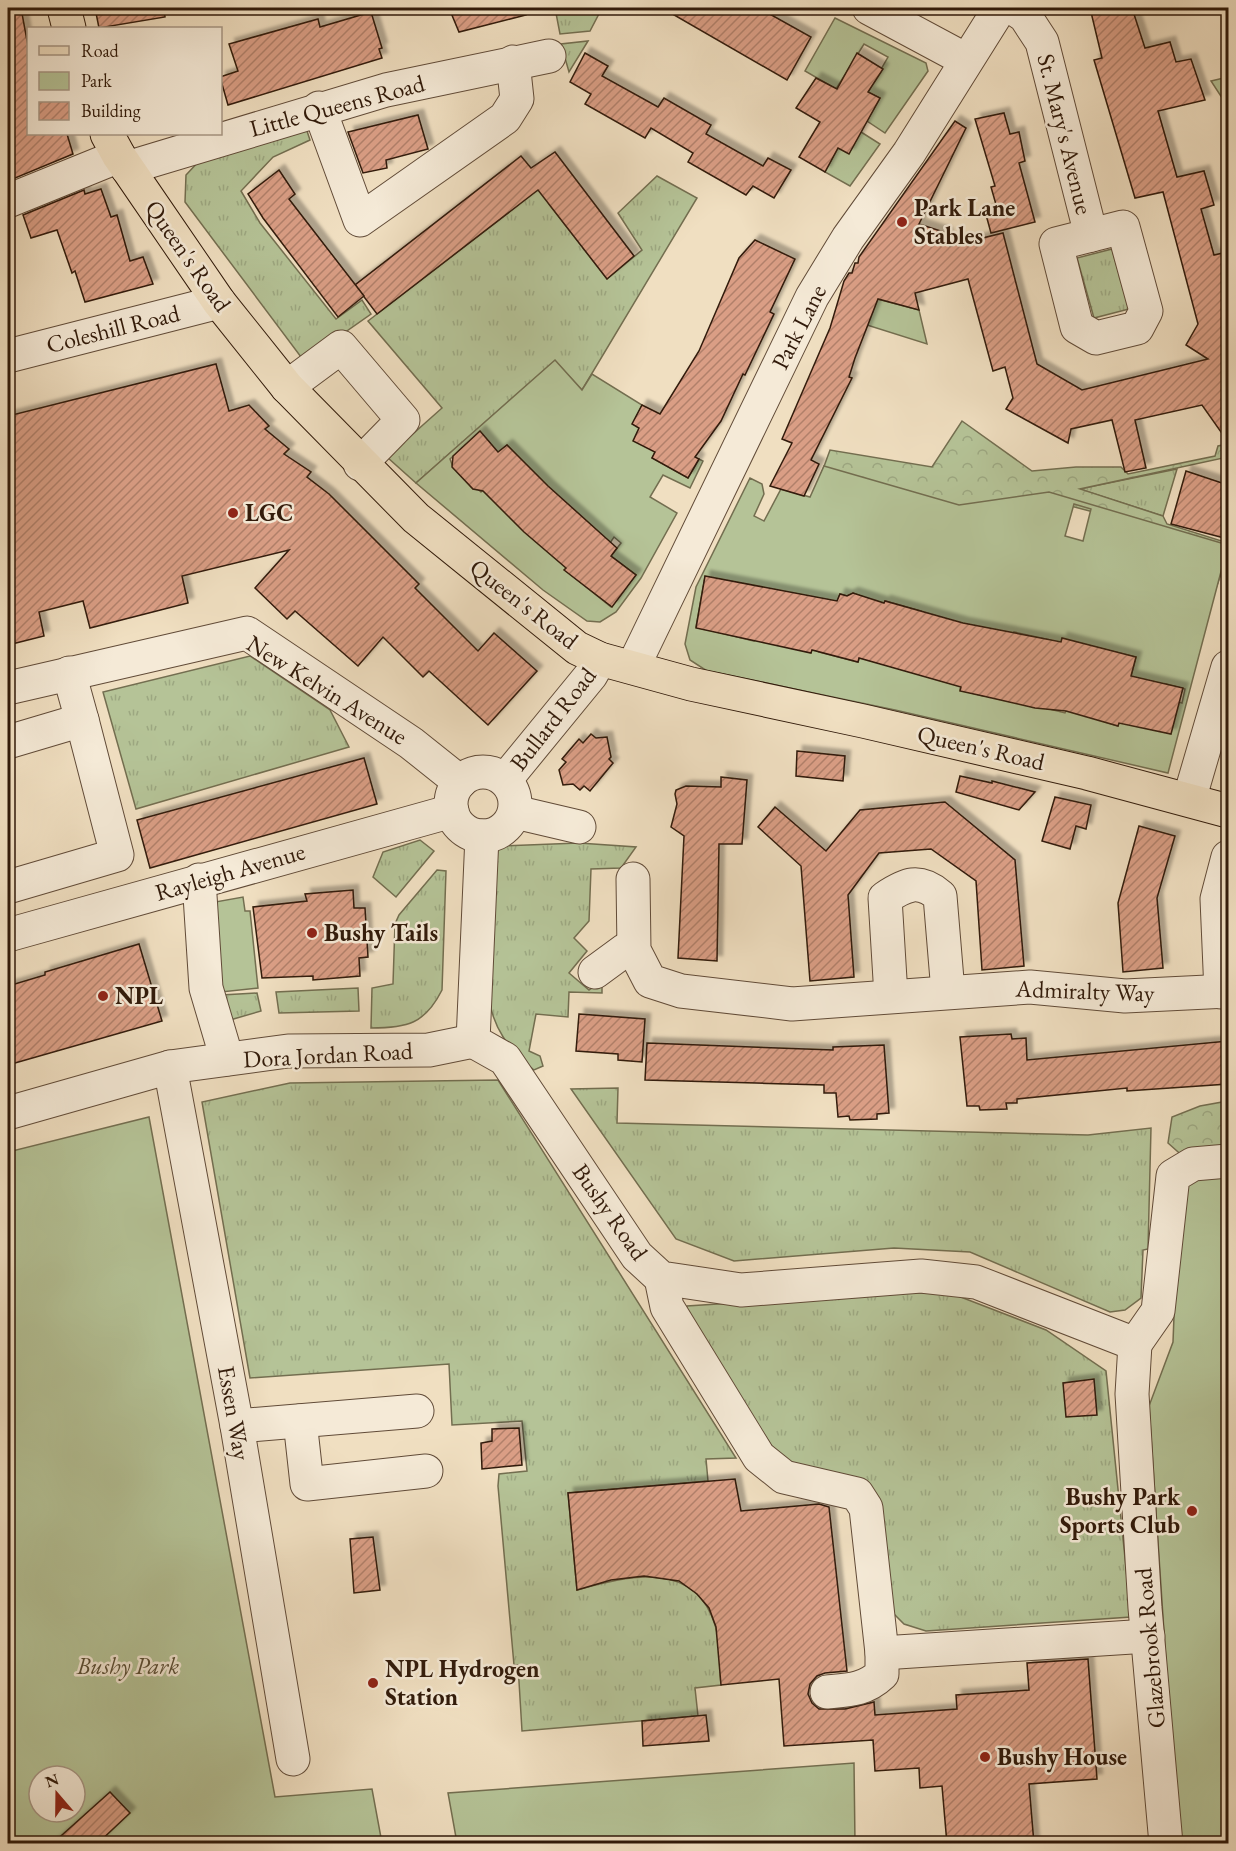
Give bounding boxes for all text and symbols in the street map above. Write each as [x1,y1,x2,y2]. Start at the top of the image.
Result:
legend [27,27,222,135]
text: Road [81,39,120,62]
street label: St. Mary's Avenue [1031,50,1100,217]
street label: Little Queens Road [246,67,429,144]
text: Park [81,69,112,92]
text: Building [81,99,141,122]
place label: Park Lane Stables [914,192,1015,251]
street label: Queen's Road [139,194,239,318]
marker: Park Lane Stables [895,215,909,229]
street label: Park Lane [764,279,833,374]
street label: Coleshill Road [43,297,184,360]
place label: LGC [245,497,293,528]
marker: LGC [226,506,240,520]
street label: Queen's Road [464,551,586,656]
street label: New Kelvin Avenue [241,628,413,751]
street label: Bullard Road [503,660,603,777]
street label: Queen's Road [914,718,1049,777]
street label: Rayleigh Avenue [151,835,308,908]
place label: Bushy Tails [324,917,438,949]
marker: Bushy Tails [305,926,319,940]
street label: Admiralty Way [1014,973,1155,1008]
place label: NPL [115,980,163,1011]
marker: NPL [96,989,110,1003]
street label: Dora Jordan Road [242,1035,414,1074]
street label: Bushy Road [566,1157,656,1267]
street label: Essen Way [211,1363,258,1463]
place label: Bushy Park Sports Club [1060,1481,1181,1540]
marker: Bushy Park Sports Club [1185,1504,1199,1518]
street label: Glazebrook Road [1127,1566,1172,1730]
park label: Bushy Park [76,1650,179,1681]
place label: NPL Hydrogen Station [385,1653,540,1712]
marker: NPL Hydrogen Station [366,1676,380,1690]
place label: Bushy House [997,1741,1127,1773]
marker: Bushy House [978,1750,992,1764]
north arrow [27,1764,87,1824]
text: N [42,1768,62,1792]

